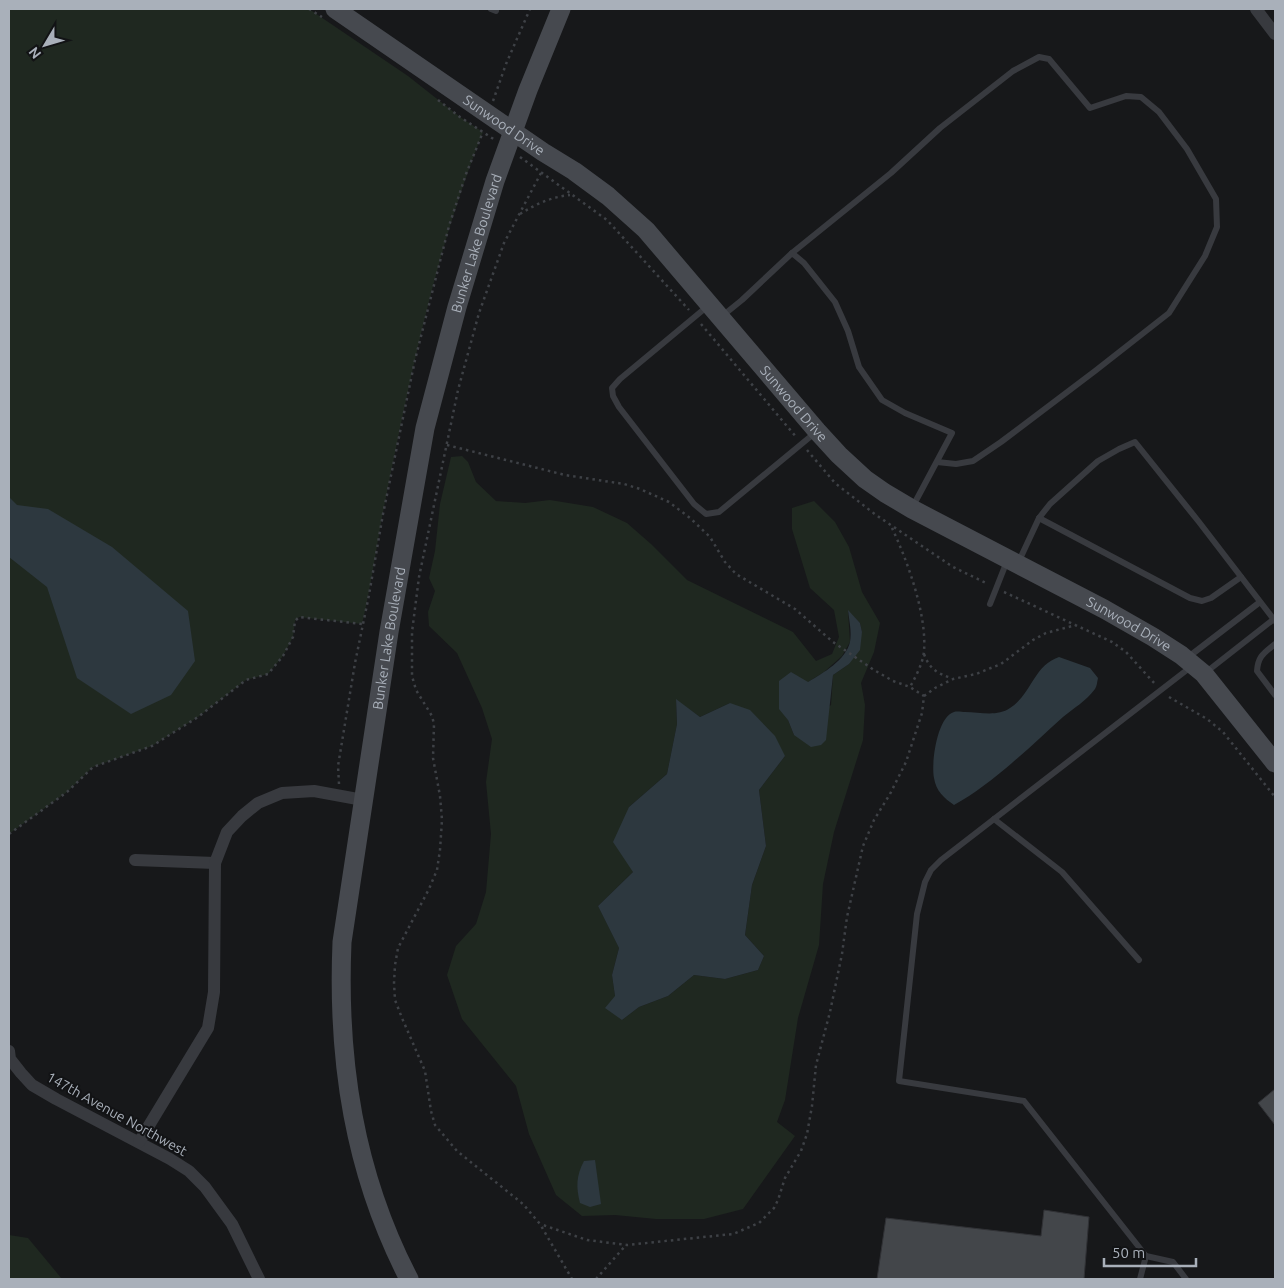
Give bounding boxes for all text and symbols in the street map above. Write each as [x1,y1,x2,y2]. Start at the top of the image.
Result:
north arrow [20,20,70,70]
text: N [25,44,44,62]
street label: Sunwood Drive [460,92,548,159]
street label: Bunker Lake Boulevard [448,172,505,314]
street label: Sunwood Drive [757,362,831,445]
street label: Bunker Lake Boulevard [369,566,408,711]
street label: Sunwood Drive [1084,593,1174,655]
street label: 147th Avenue Northwest [44,1069,190,1160]
scale bar [1104,1236,1196,1268]
text: 50 m [1112,1244,1145,1261]

